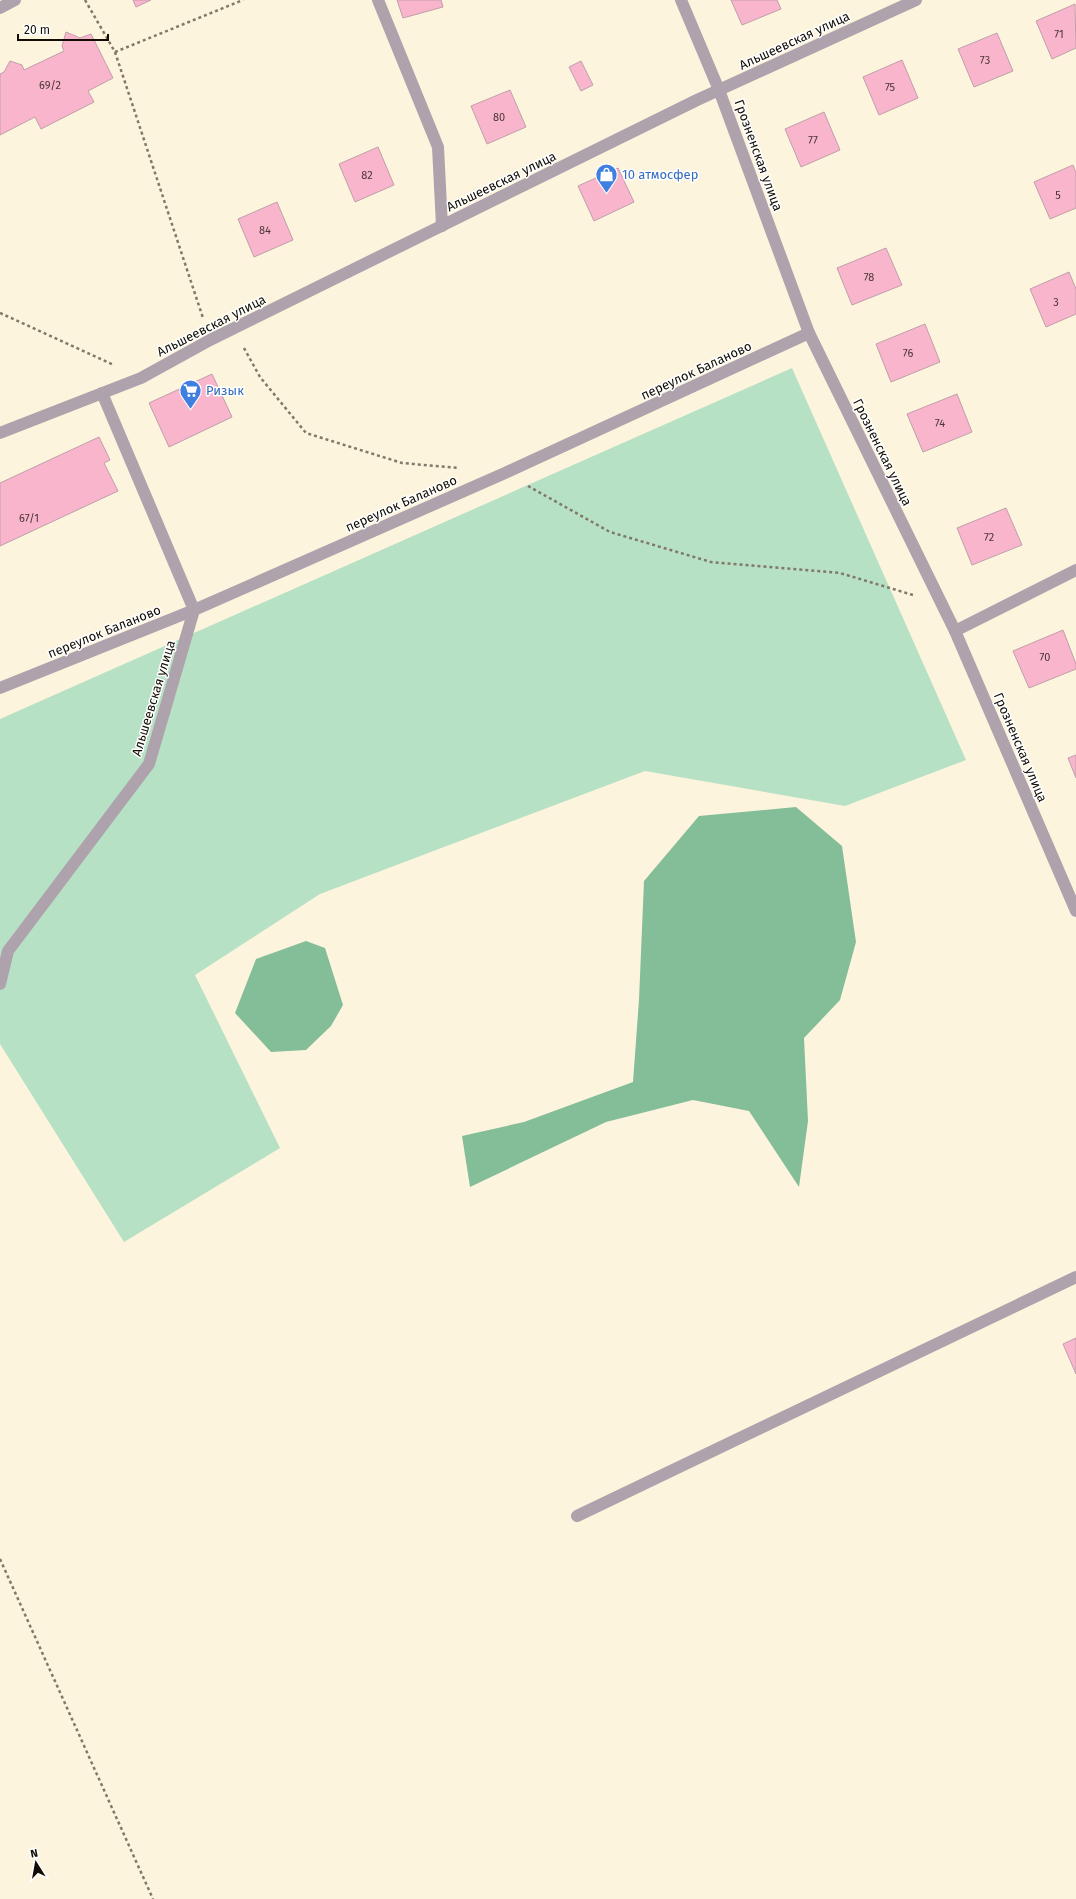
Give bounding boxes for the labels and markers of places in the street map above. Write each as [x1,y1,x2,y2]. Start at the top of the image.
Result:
shop icon: 10 атмосфер [593,161,619,194]
place label: 10 атмосфер [622,167,698,182]
supermarket icon: Ризык [177,377,203,410]
place label: Ризык [206,383,244,398]

